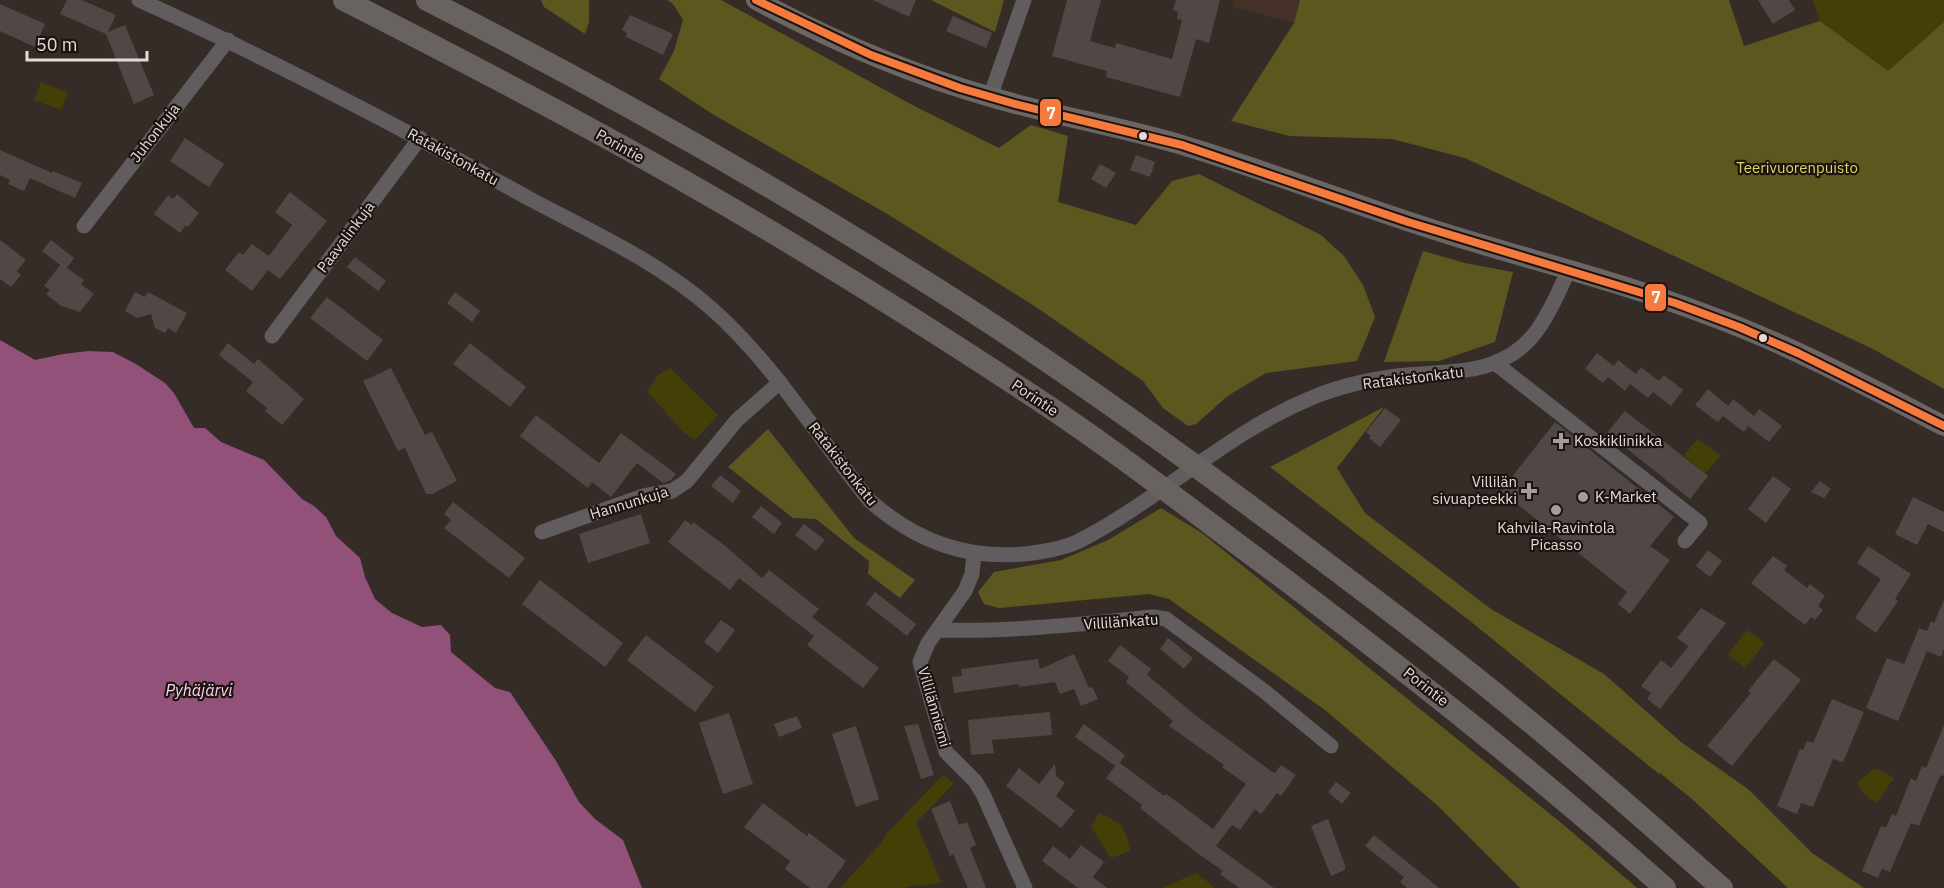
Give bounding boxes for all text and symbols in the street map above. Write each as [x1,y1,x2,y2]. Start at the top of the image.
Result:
scale bar [27,24,147,62]
text: 50 m [36,33,78,56]
line badge: 7 [1039,98,1062,127]
street label: Juhonkuja [126,99,184,166]
text: 7 [1046,103,1056,123]
street label: Ratakistonkatu [404,124,502,189]
street label: Porintie [593,125,648,167]
unlabelled marker [1137,130,1149,142]
park label: Teerivuorenpuisto [1736,158,1858,177]
street label: Paavalinkuja [313,197,379,276]
line badge: 7 [1644,283,1667,312]
text: 7 [1651,287,1661,307]
unlabelled marker [1757,332,1769,344]
street label: Ratakistonkatu [1361,362,1464,393]
street label: Porintie [1008,375,1062,420]
street label: Ratakistonkatu [805,418,882,509]
place label: Koskiklinikka [1574,431,1662,450]
marker: Koskiklinikka [1552,432,1570,450]
place label: Villilän sivuapteekki [1432,472,1517,508]
street label: Hannunkuja [587,482,670,523]
marker: Villilän sivuapteekki [1522,484,1536,498]
place label: K-Market [1595,487,1657,506]
marker: K-Market [1576,490,1590,504]
marker: Kahvila-Ravintola Picasso [1549,503,1563,517]
place label: Kahvila-Ravintola Picasso [1497,518,1615,554]
street label: Villilänkatu [1083,609,1159,634]
street label: Porintie [1400,663,1453,710]
street label: Villilänniemi [914,665,955,749]
water label: Pyhäjärvi [166,680,233,700]

